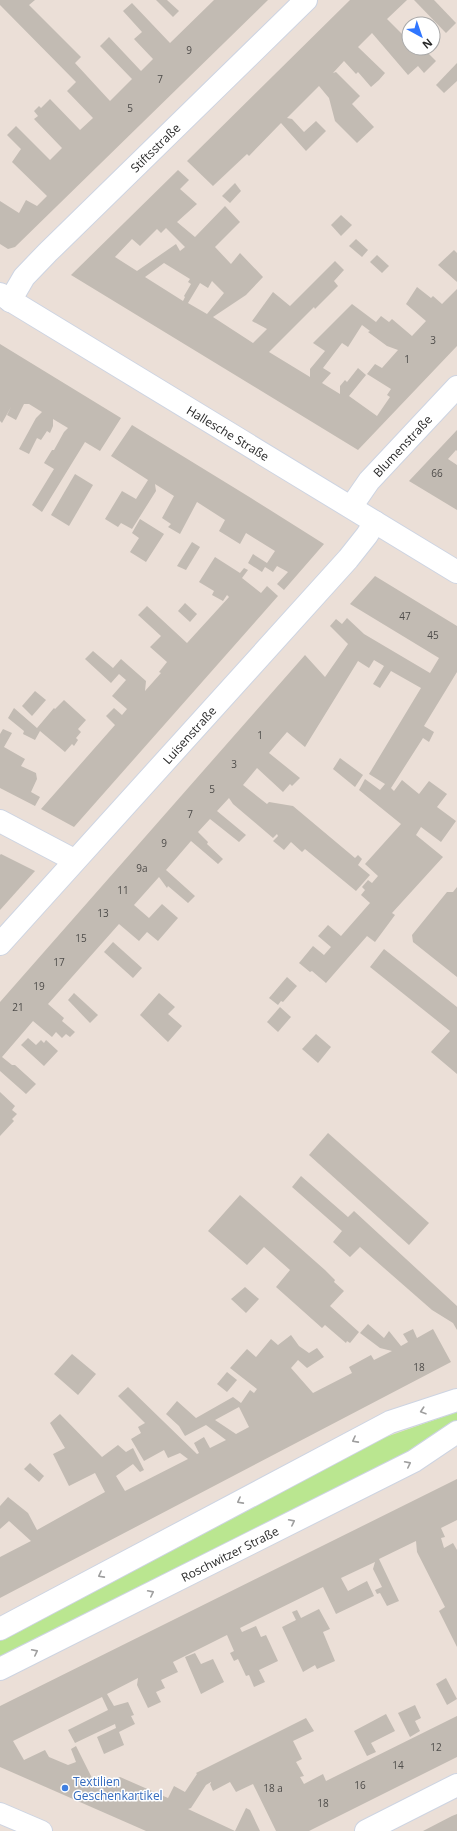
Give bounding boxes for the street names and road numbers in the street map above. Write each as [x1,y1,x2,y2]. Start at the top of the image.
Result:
street label: Stiftsstraße [126,119,184,176]
street label: Hallesche Straße [184,401,273,465]
street label: Blumenstraße [369,411,435,480]
street label: Luisenstraße [159,702,220,767]
street label: Roschwitzer Straße [178,1522,282,1585]

